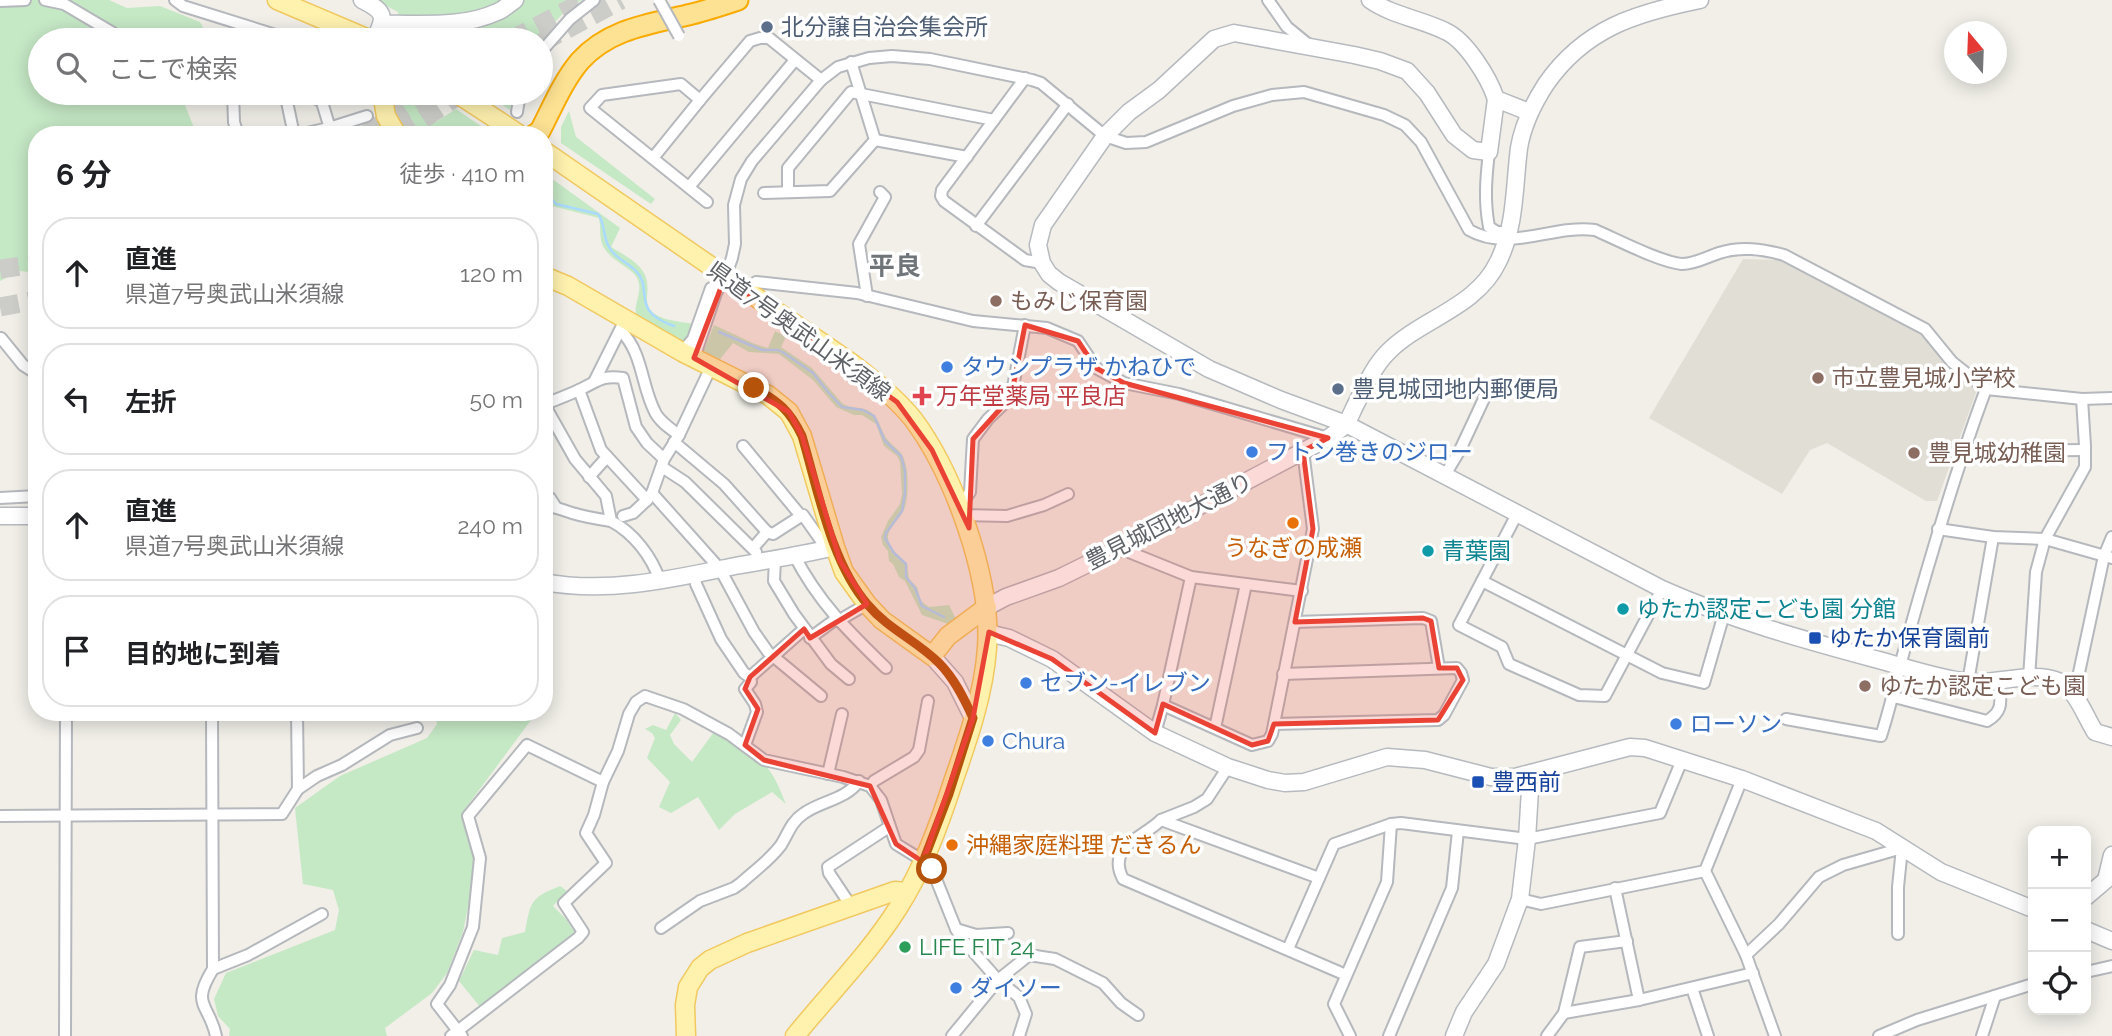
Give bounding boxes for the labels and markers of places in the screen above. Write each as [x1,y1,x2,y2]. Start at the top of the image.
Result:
place label: 北分譲自治会集会所 [781,13,988,40]
marker: 北分譲自治会集会所 [759,19,775,35]
place label: もみじ保育園 [1010,287,1148,314]
marker: もみじ保育園 [988,293,1004,309]
place label: タウンプラザ かねひで [961,353,1196,380]
marker: タウンプラザ かねひで [939,359,955,375]
place label: 市立豊見城小学校 [1832,364,2016,391]
marker: 市立豊見城小学校 [1810,370,1826,386]
place label: 豊見城団地内郵便局 [1352,375,1559,402]
marker: 豊見城団地内郵便局 [1330,381,1346,397]
place label: 万年堂薬局 平良店 [936,382,1126,409]
marker: 万年堂薬局 平良店 [914,388,930,404]
place label: フトン巻きのジロー [1266,438,1473,465]
place label: 豊見城幼稚園 [1928,439,2066,466]
marker: フトン巻きのジロー [1244,444,1260,460]
marker: 豊見城幼稚園 [1906,445,1922,461]
marker: うなぎの成瀬 [1285,515,1301,531]
place label: うなぎの成瀬 [1224,534,1362,561]
place label: 青葉園 [1442,537,1511,564]
marker: 青葉園 [1420,543,1436,559]
place label: ゆたか認定こども園 分館 [1637,595,1896,622]
marker: ゆたか認定こども園 分館 [1615,601,1631,617]
place label: ゆたか保育園前 [1829,624,1990,651]
marker: ゆたか保育園前 [1807,630,1823,646]
place label: セブン-イレブン [1040,669,1211,696]
place label: ゆたか認定こども園 [1879,672,2086,699]
marker: セブン-イレブン [1018,675,1034,691]
marker: ゆたか認定こども園 [1857,678,1873,694]
place label: ローソン [1690,710,1782,737]
marker: ローソン [1668,716,1684,732]
place label: Chura [1002,727,1065,754]
marker: Chura [980,733,996,749]
place label: 豊西前 [1492,768,1561,795]
marker: 豊西前 [1470,774,1486,790]
place label: 沖縄家庭料理 だきるん [966,831,1201,858]
marker: 沖縄家庭料理 だきるん [944,837,960,853]
place label: LIFE FIT 24 [919,933,1035,960]
marker: LIFE FIT 24 [897,939,913,955]
place label: ダイソー [970,974,1062,1001]
marker: ダイソー [948,980,964,996]

